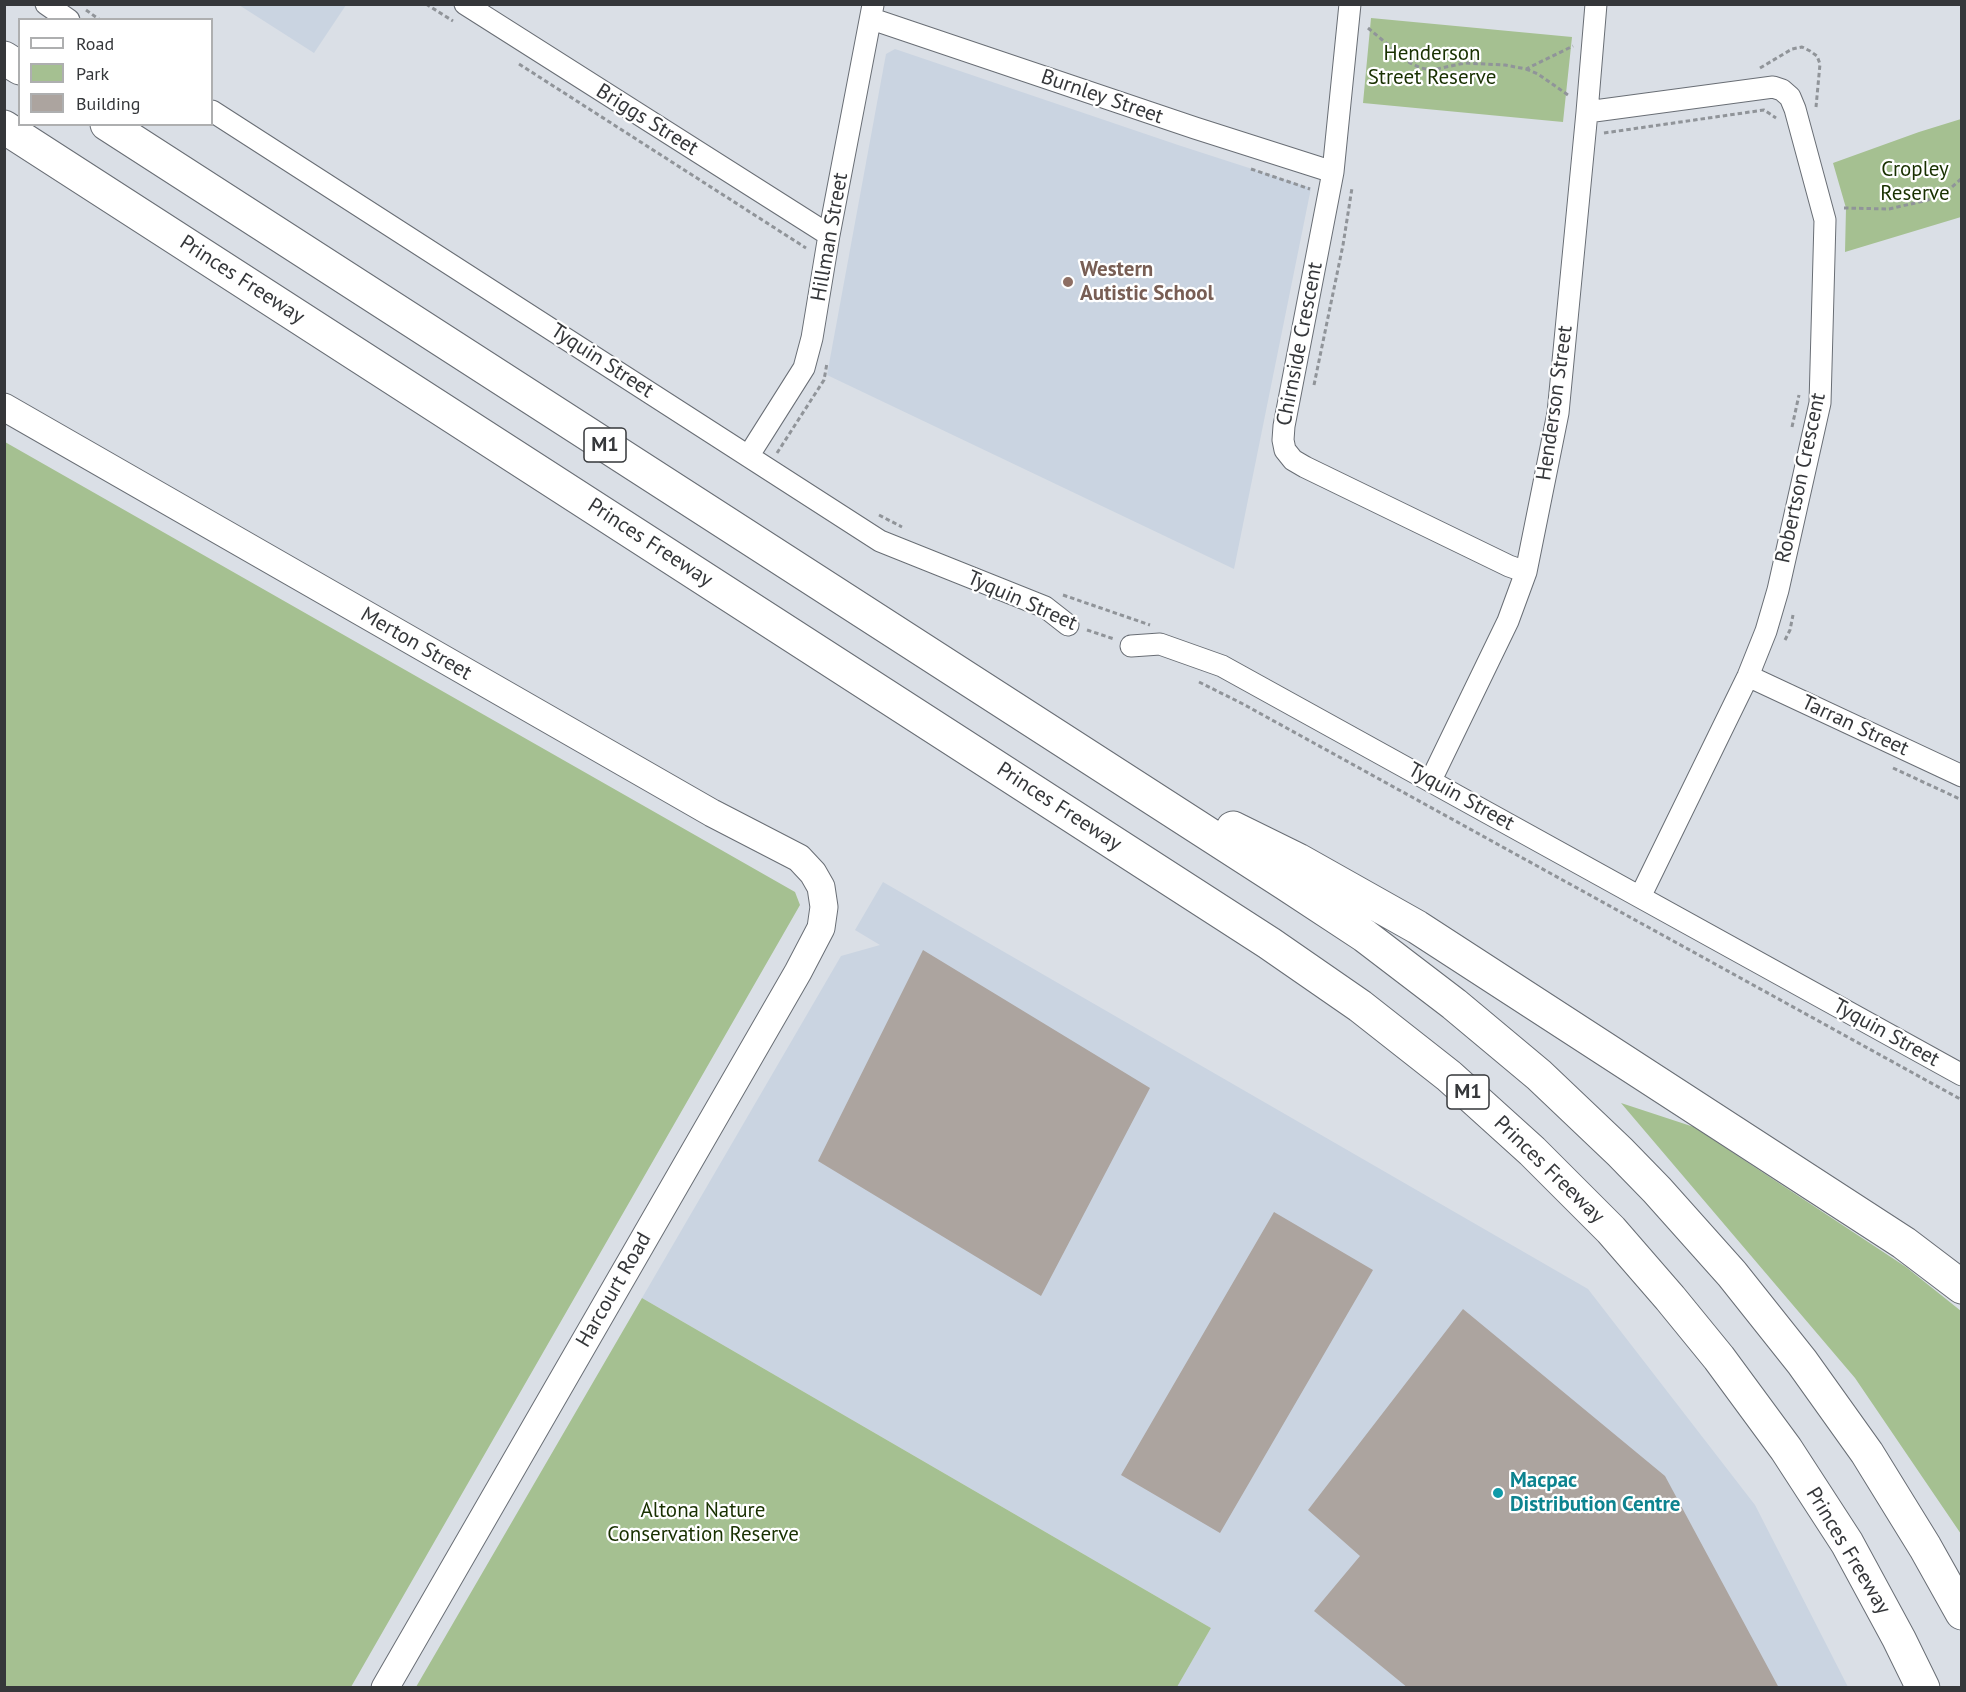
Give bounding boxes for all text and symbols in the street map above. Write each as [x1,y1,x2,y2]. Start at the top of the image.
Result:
legend [18,18,213,126]
text: Road [76,32,114,55]
park label: Henderson Street Reserve [1368,41,1496,91]
text: Park [76,62,109,85]
street label: Burnley Street [1038,64,1166,130]
street label: Briggs Street [591,79,703,161]
text: Building [76,92,140,115]
park label: Cropley Reserve [1880,157,1950,207]
street label: Hillman Street [806,171,854,303]
street label: Princes Freeway [175,230,309,330]
place label: Western Autistic School [1080,257,1214,307]
street label: Chirnside Crescent [1272,260,1328,428]
marker: Western Autistic School [1061,275,1075,289]
street label: Tyquin Street [546,318,658,404]
street label: Henderson Street [1532,324,1578,482]
street label: Robertson Crescent [1771,391,1831,565]
road number: M1 [584,428,626,462]
street label: Princes Freeway [583,493,717,593]
street label: Tyquin Street [963,566,1081,636]
street label: Merton Street [356,602,476,686]
street label: Tarran Street [1797,690,1913,762]
street label: Princes Freeway [992,757,1126,857]
street label: Tyquin Street [1404,758,1518,836]
street label: Tyquin Street [1829,994,1943,1072]
road number: M1 [1447,1075,1489,1109]
street label: Princes Freeway [1489,1111,1609,1229]
street label: Harcourt Road [571,1228,657,1352]
place label: Macpac Distribution Centre [1510,1468,1680,1518]
street label: Princes Freeway [1800,1483,1896,1619]
marker: Macpac Distribution Centre [1491,1486,1505,1500]
park label: Altona Nature Conservation Reserve [607,1498,799,1548]

